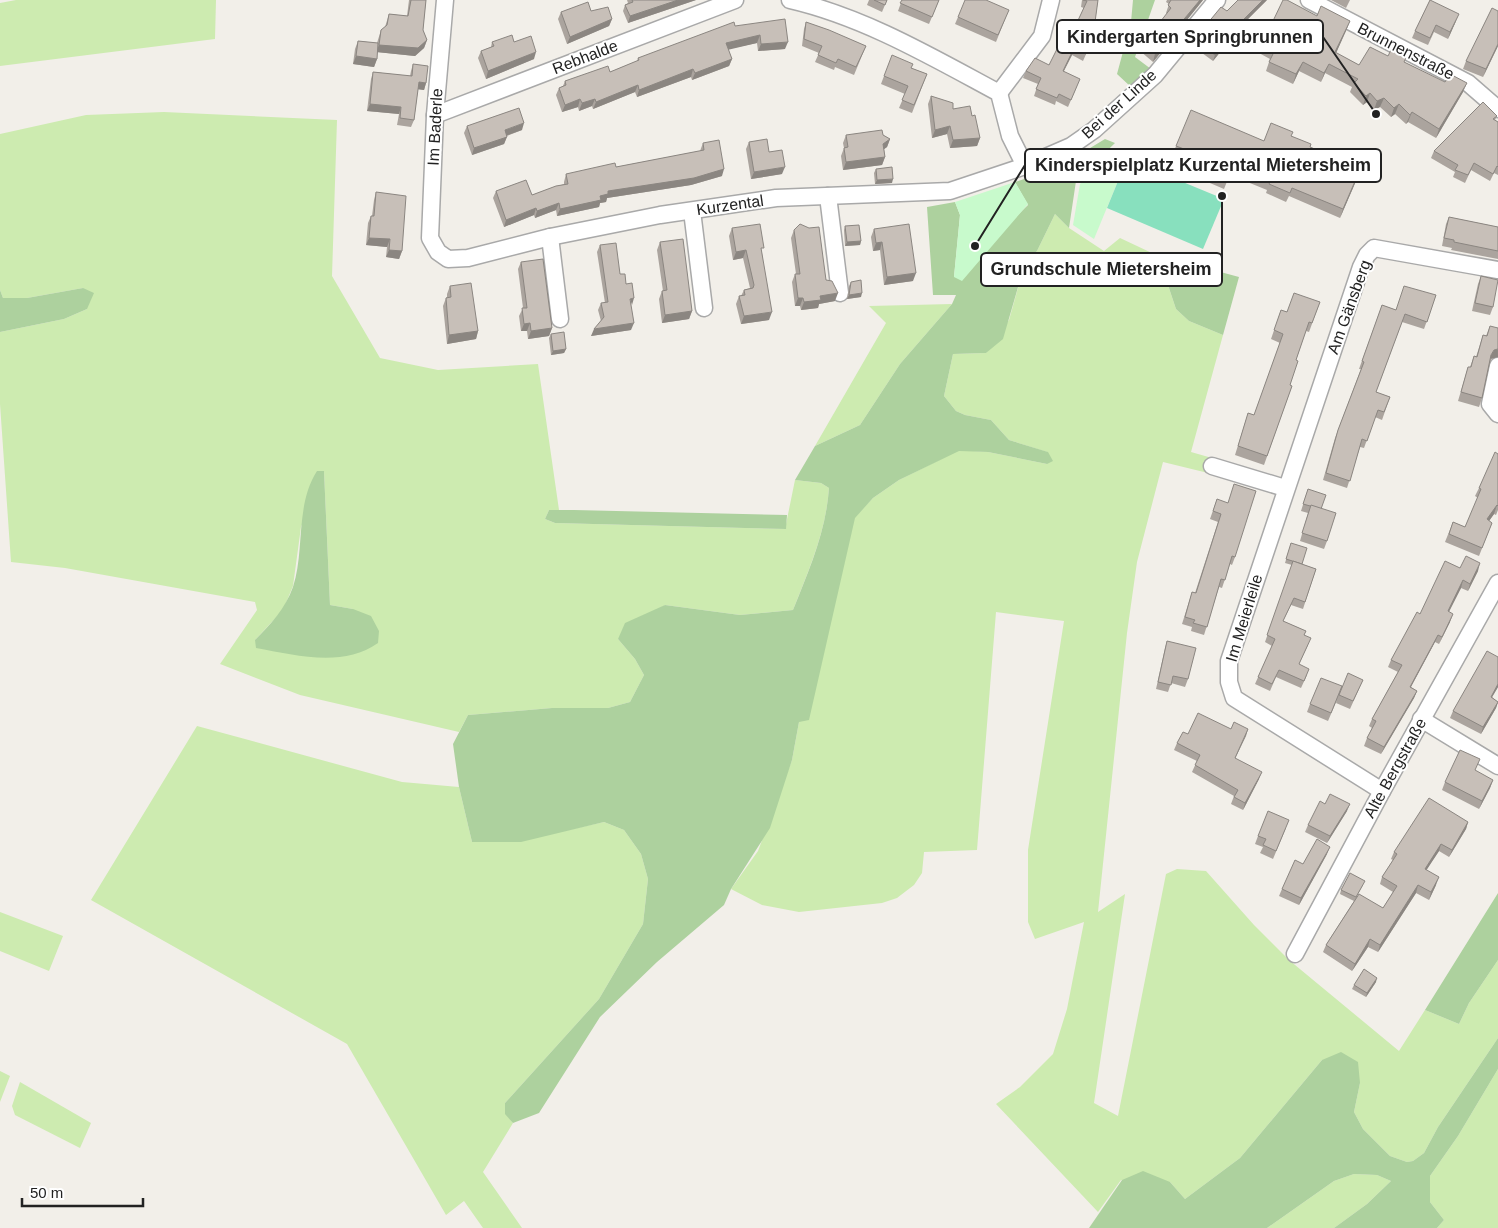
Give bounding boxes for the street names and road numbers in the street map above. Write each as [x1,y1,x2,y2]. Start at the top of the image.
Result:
street label: Brunnenstraße [1355,19,1457,83]
street label: Rebhalde [550,37,620,77]
street label: Bei der Linde [1078,66,1160,142]
street label: Im Baderle [424,88,446,166]
street label: Kurzental [695,192,765,218]
street label: Am Gänsberg [1324,258,1374,356]
street label: Im Meierleile [1223,572,1265,664]
street label: Alte Bergstraße [1361,715,1429,821]

